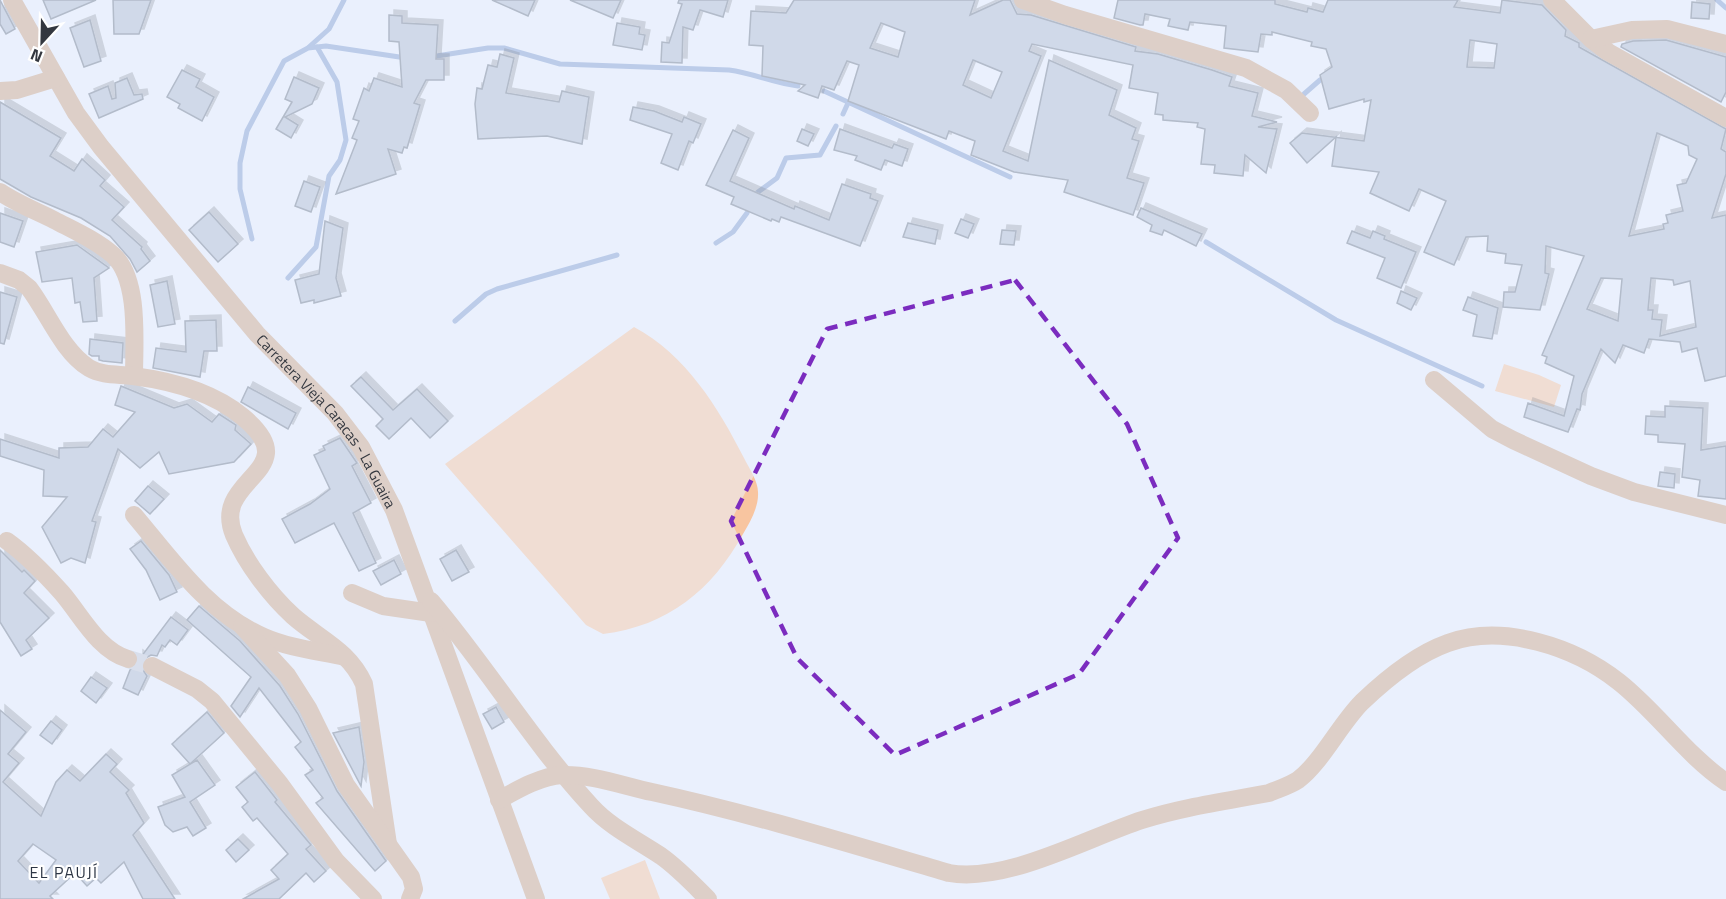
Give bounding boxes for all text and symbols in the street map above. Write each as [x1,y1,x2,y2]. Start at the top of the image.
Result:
north arrow [12,12,72,72]
text: N [27,43,46,69]
street label: Carretera Vieja Caracas - La Guaira [251,329,403,512]
district label: EL PAUJÍ [29,860,99,884]

